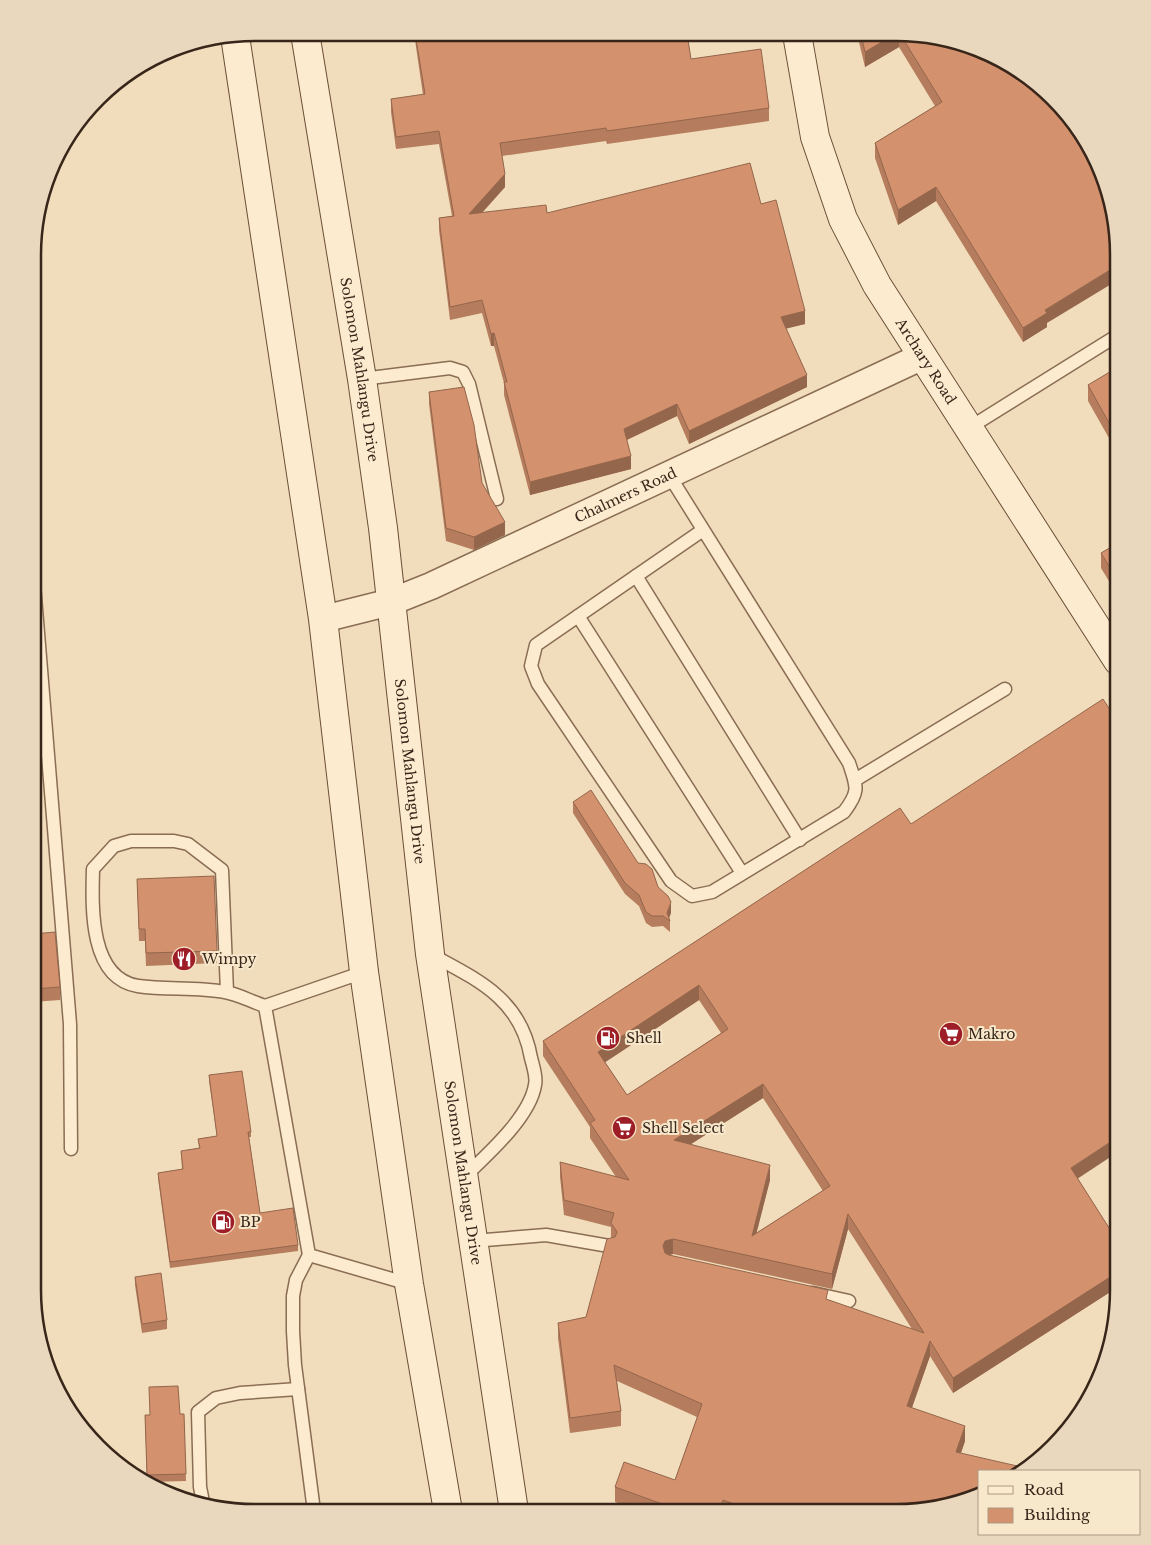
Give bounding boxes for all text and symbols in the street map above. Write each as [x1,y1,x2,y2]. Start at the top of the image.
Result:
street label: Solomon Mahlangu Drive [336,276,383,463]
street label: Archary Road [891,314,960,408]
street label: Chalmers Road [572,463,680,527]
street label: Solomon Mahlangu Drive [391,678,429,865]
restaurant icon: Wimpy [171,946,197,972]
place label: Wimpy [201,950,256,968]
supermarket icon: Makro [938,1021,964,1047]
fuel station icon: Shell [595,1025,621,1051]
place label: Makro [968,1025,1015,1043]
place label: Shell [626,1029,662,1047]
street label: Solomon Mahlangu Drive [440,1079,486,1266]
supermarket icon: Shell Select [611,1115,637,1141]
place label: Shell Select [642,1119,725,1137]
fuel station icon: BP [210,1209,236,1235]
place label: BP [240,1213,261,1231]
legend [978,1470,1141,1535]
text: Road [1024,1480,1064,1499]
text: Building [1024,1505,1091,1524]

